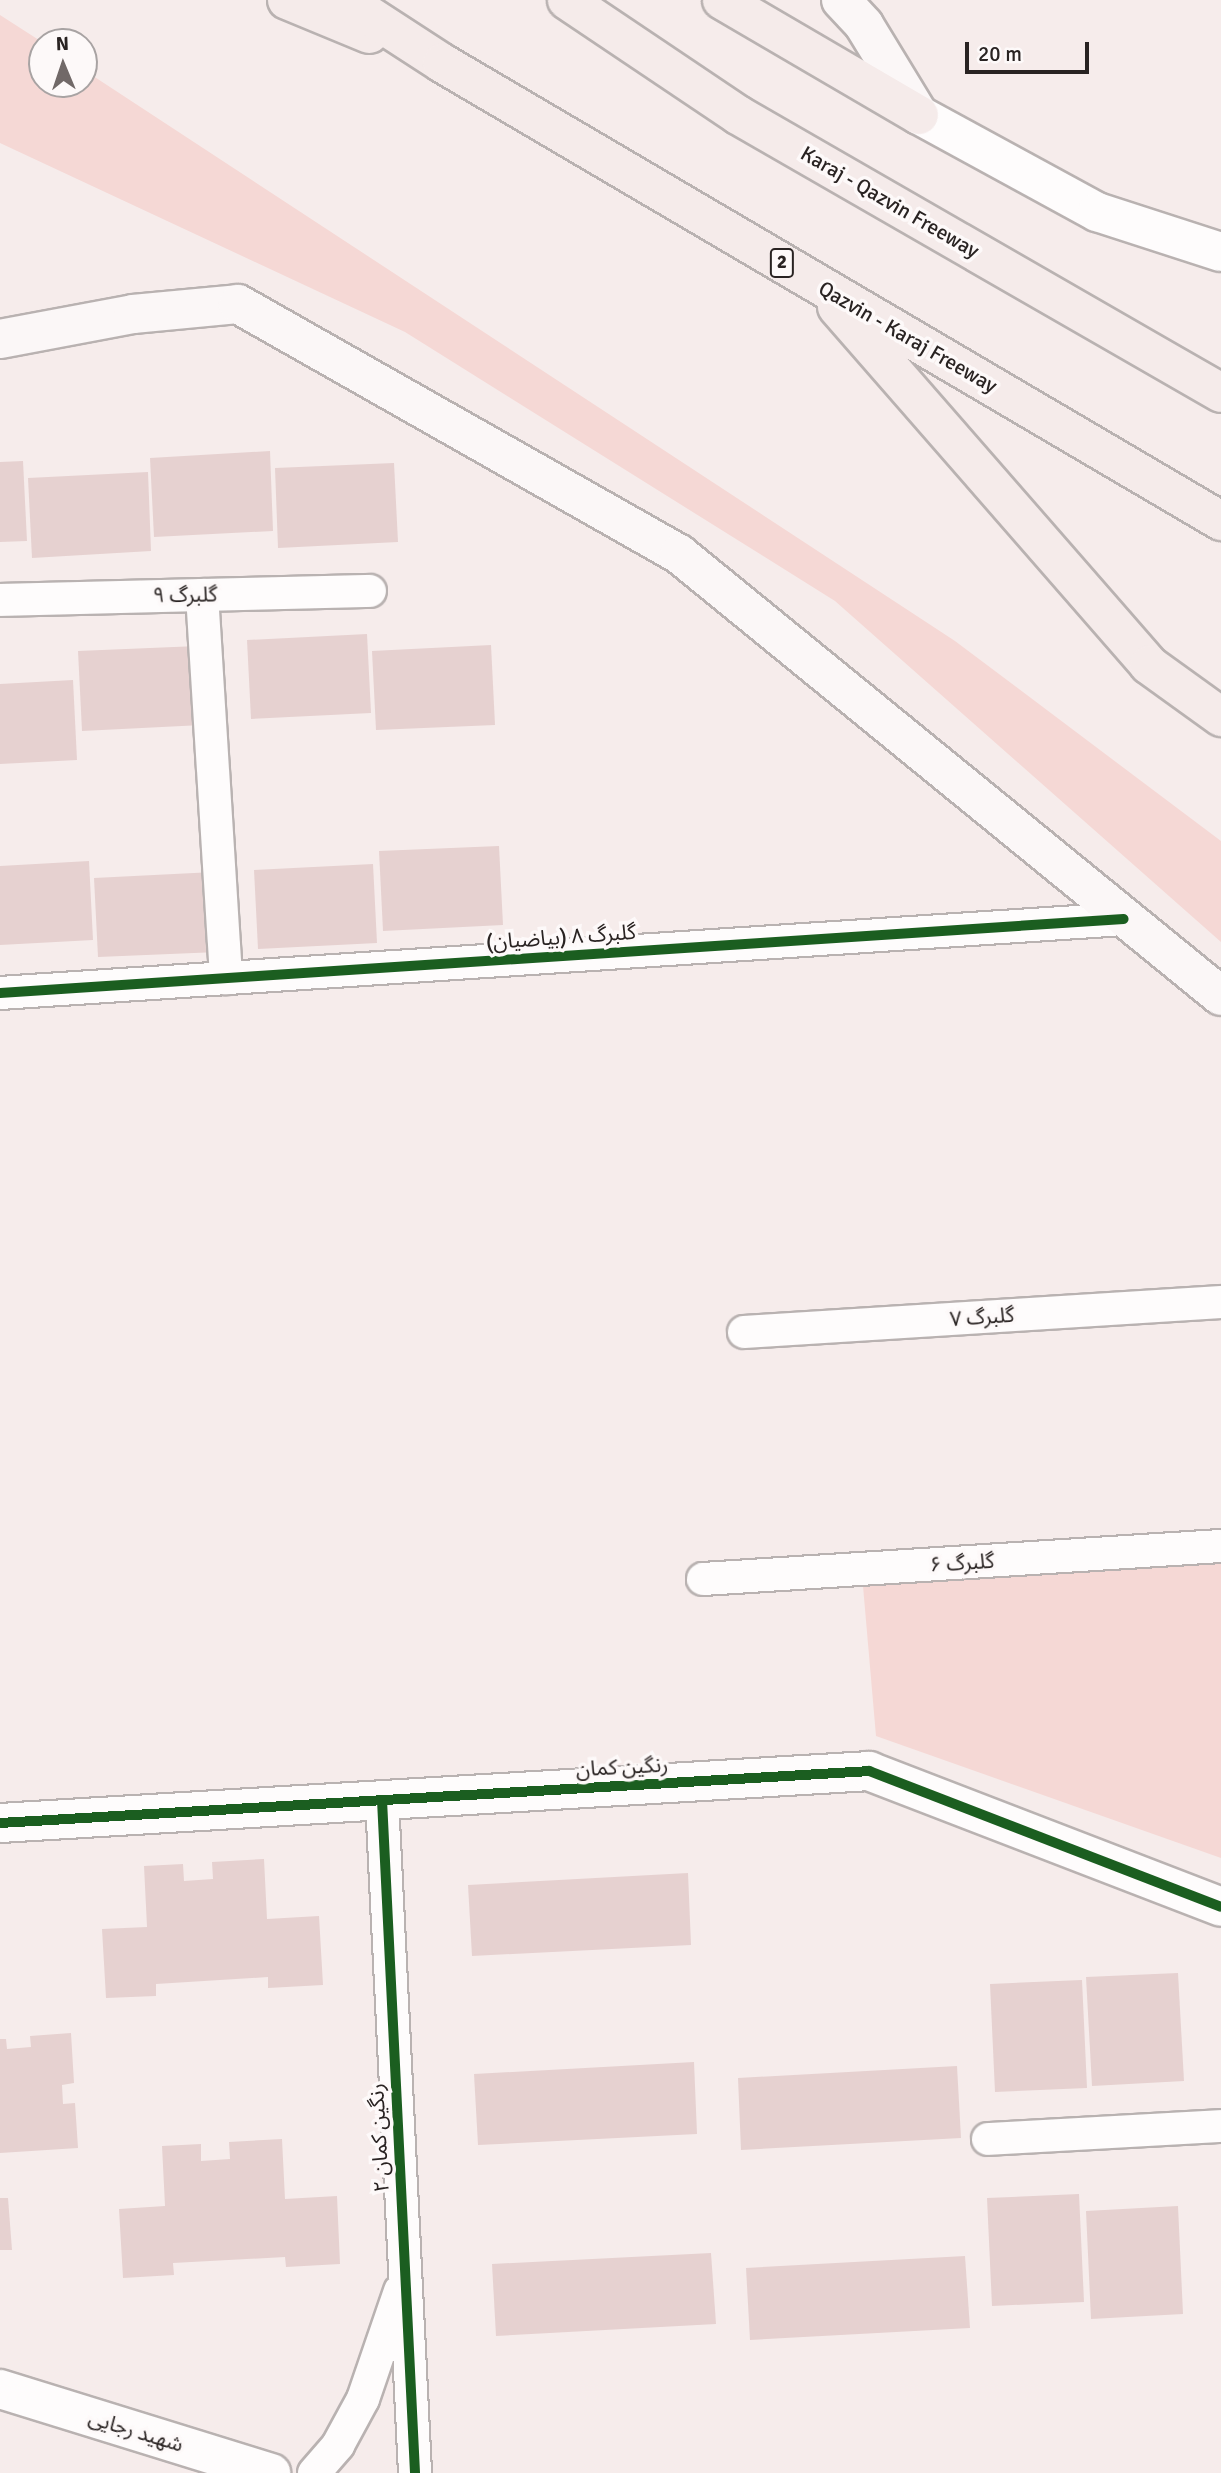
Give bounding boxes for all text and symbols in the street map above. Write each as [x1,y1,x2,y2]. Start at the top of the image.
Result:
north arrow [28,28,98,98]
scale bar [969,28,1093,72]
text: N [55,32,69,56]
text: 20 m [978,41,1022,67]
street label: Karaj - Qazvin Freeway [796,141,984,263]
road number: 2 [770,247,794,278]
street label: Qazvin - Karaj Freeway [814,276,1002,398]
street label: گلبرگ ۹ [152,582,218,608]
street label: گلبرگ ۸ (بیاضیان) [485,919,637,955]
street label: گلبرگ ۷ [949,1302,1015,1332]
street label: گلبرگ ۶ [929,1548,995,1578]
street label: رنگین کمان [575,1752,669,1782]
street label: رنگین کمان ۲ [364,2083,394,2193]
street label: شهید رجایی [86,2405,186,2457]

